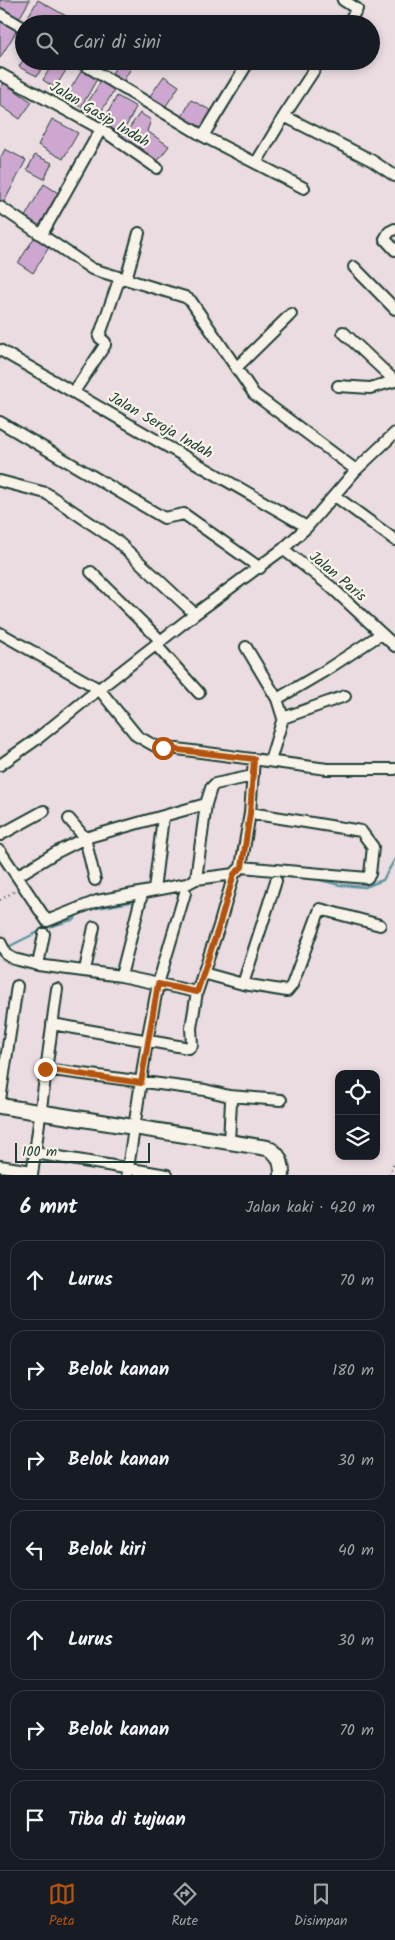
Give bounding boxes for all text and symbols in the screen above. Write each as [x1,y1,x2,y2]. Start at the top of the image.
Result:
search box [15,15,380,70]
text: Cari di sini [73,28,161,58]
icon: search [33,29,61,57]
street label: Jalan Gasip Indah [45,75,154,154]
street label: Jalan Seroja Indah [104,386,217,466]
street label: Jalan Paris [303,545,372,608]
route start [152,737,175,760]
route end [34,1058,57,1081]
map controls [335,1070,380,1160]
button: locate [335,1070,380,1115]
button: layers [335,1115,380,1160]
scale bar [15,1140,150,1163]
text: 100 m [22,1141,57,1163]
text: 6 mnt [20,1191,78,1224]
text: Jalan kaki · 420 m [245,1195,375,1220]
text: Lurus [68,1265,113,1295]
icon: ahead [21,1266,49,1294]
text: 70 m [339,1268,374,1293]
text: Belok kanan [68,1355,169,1385]
icon: right [21,1356,49,1384]
text: 180 m [332,1358,374,1383]
text: Belok kanan [68,1445,169,1475]
icon: right [21,1446,49,1474]
text: 30 m [338,1448,374,1473]
text: Belok kiri [68,1535,146,1565]
icon: left [21,1536,49,1564]
text: 40 m [338,1538,374,1563]
text: Lurus [68,1625,113,1655]
icon: ahead [21,1626,49,1654]
text: 30 m [338,1628,374,1653]
text: Belok kanan [68,1715,169,1745]
icon: right [21,1716,49,1744]
text: 70 m [339,1718,374,1743]
text: Tiba di tujuan [68,1805,186,1835]
icon: arrive [21,1806,49,1834]
tab: Peta [48,1880,76,1932]
tab: Rute [171,1880,199,1932]
tab: Disimpan [294,1880,347,1932]

